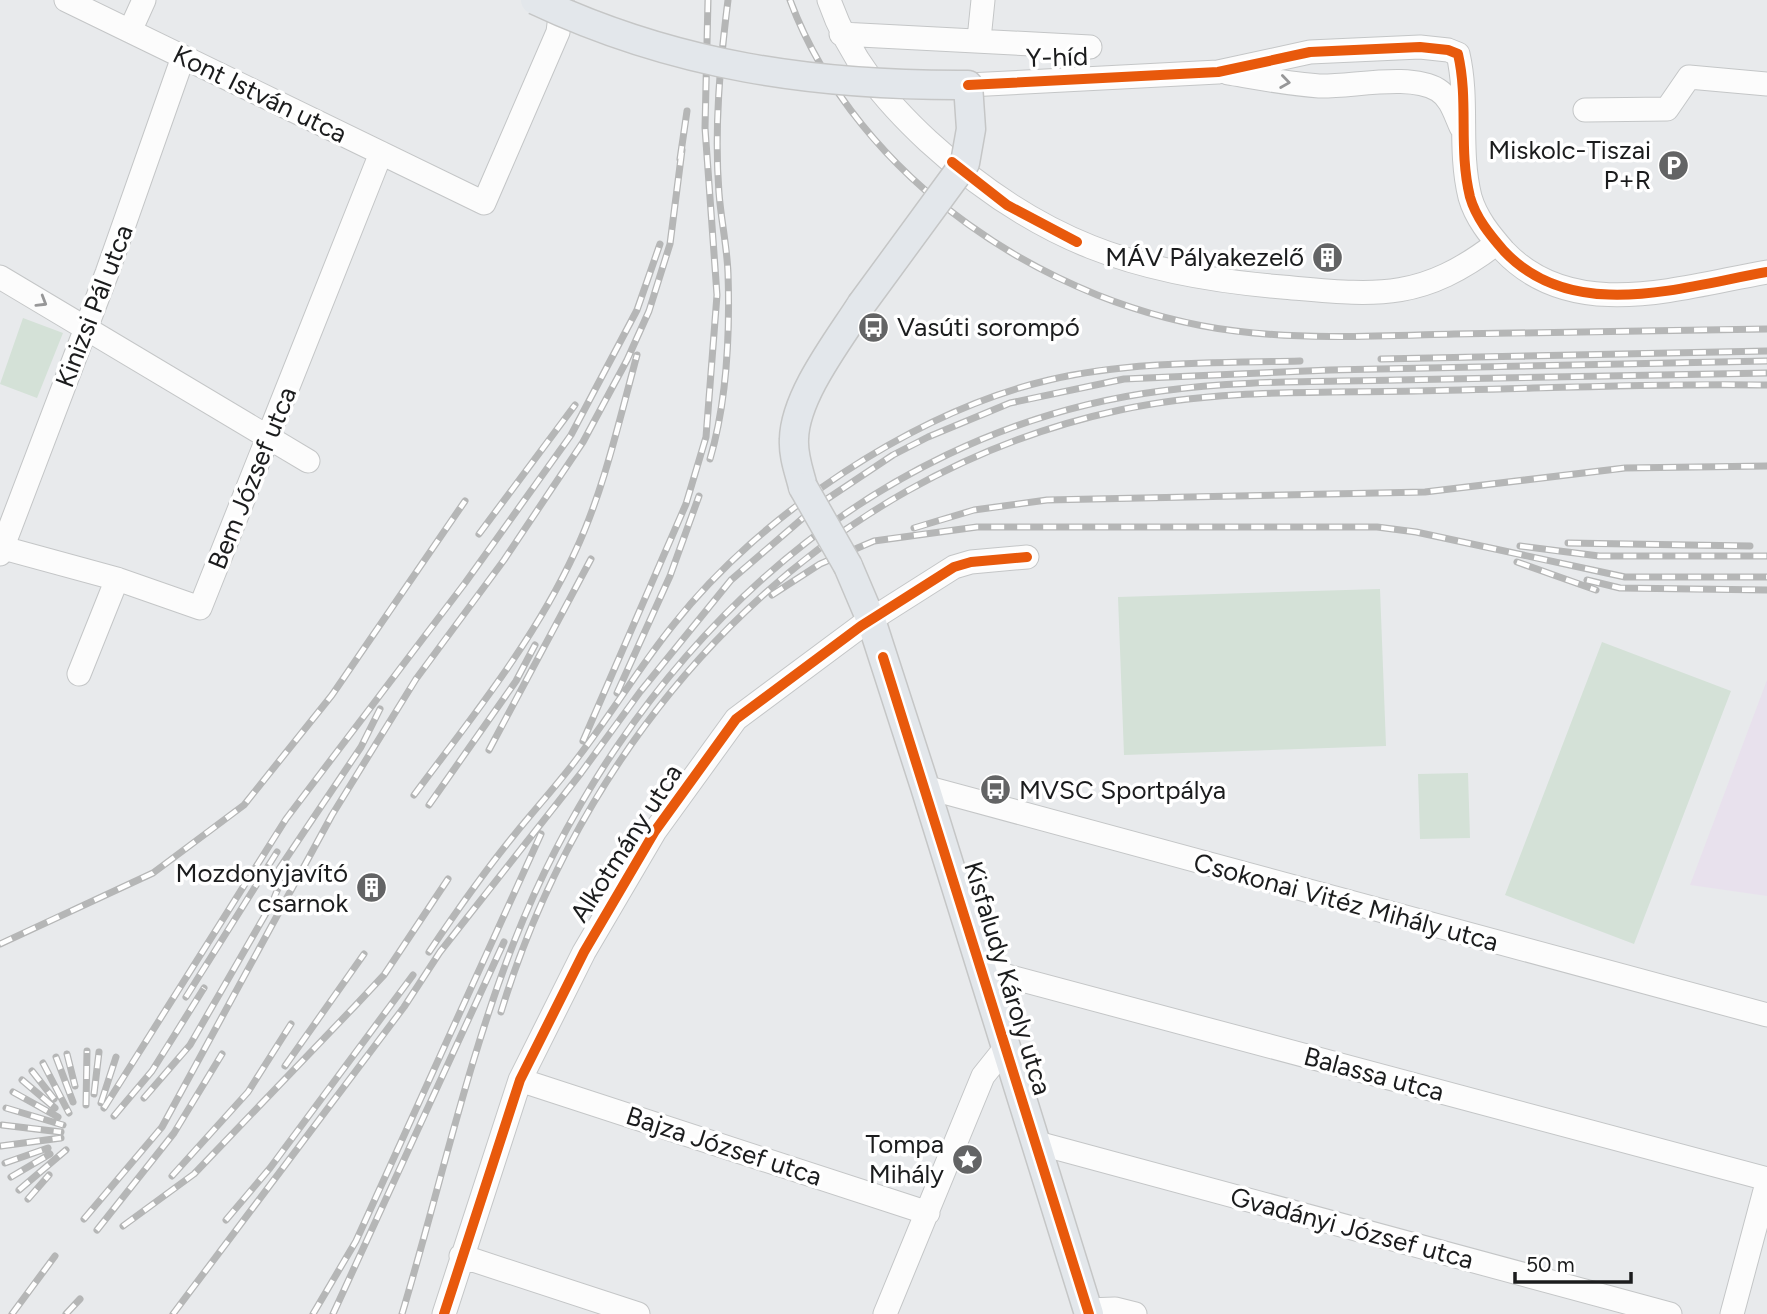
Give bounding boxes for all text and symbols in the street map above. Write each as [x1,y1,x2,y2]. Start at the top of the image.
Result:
street label: Kont István utca [168,38,352,150]
street label: Y-híd [1025,40,1089,74]
one-way arrow [1279,75,1291,90]
place label: Miskolc-Tiszai P+R [1488,134,1651,196]
parking icon: Miskolc-Tiszai P+R [1657,148,1691,182]
street label: Kinizsi Pál utca [48,220,140,392]
building icon: MÁV Pályakezelő [1310,240,1344,274]
place label: MÁV Pályakezelő [1105,241,1304,273]
one-way arrow [35,294,48,307]
bus stop icon: Vasúti sorompó [857,310,891,344]
place label: Vasúti sorompó [897,311,1080,343]
street label: Bem József utca [201,382,303,574]
street label: Alkotmány utca [563,758,689,928]
bus stop icon: MVSC Sportpálya [979,773,1013,807]
place label: MVSC Sportpálya [1019,774,1226,806]
street label: Csokonai Vitéz Mihály utca [1190,846,1502,958]
place label: Mozdonyjavító csarnok [175,857,348,919]
street label: Kisfaludy Károly utca [957,857,1059,1099]
building icon: Mozdonyjavító csarnok [354,871,388,905]
street label: Balassa utca [1300,1040,1448,1108]
street label: Bajza József utca [622,1099,826,1193]
place label: Tompa Mihály [865,1128,944,1190]
place icon: Tompa Mihály [950,1142,984,1176]
street label: Gvadányi József utca [1227,1180,1477,1276]
scale bar [1515,1240,1630,1284]
text: 50 m [1526,1252,1575,1277]

